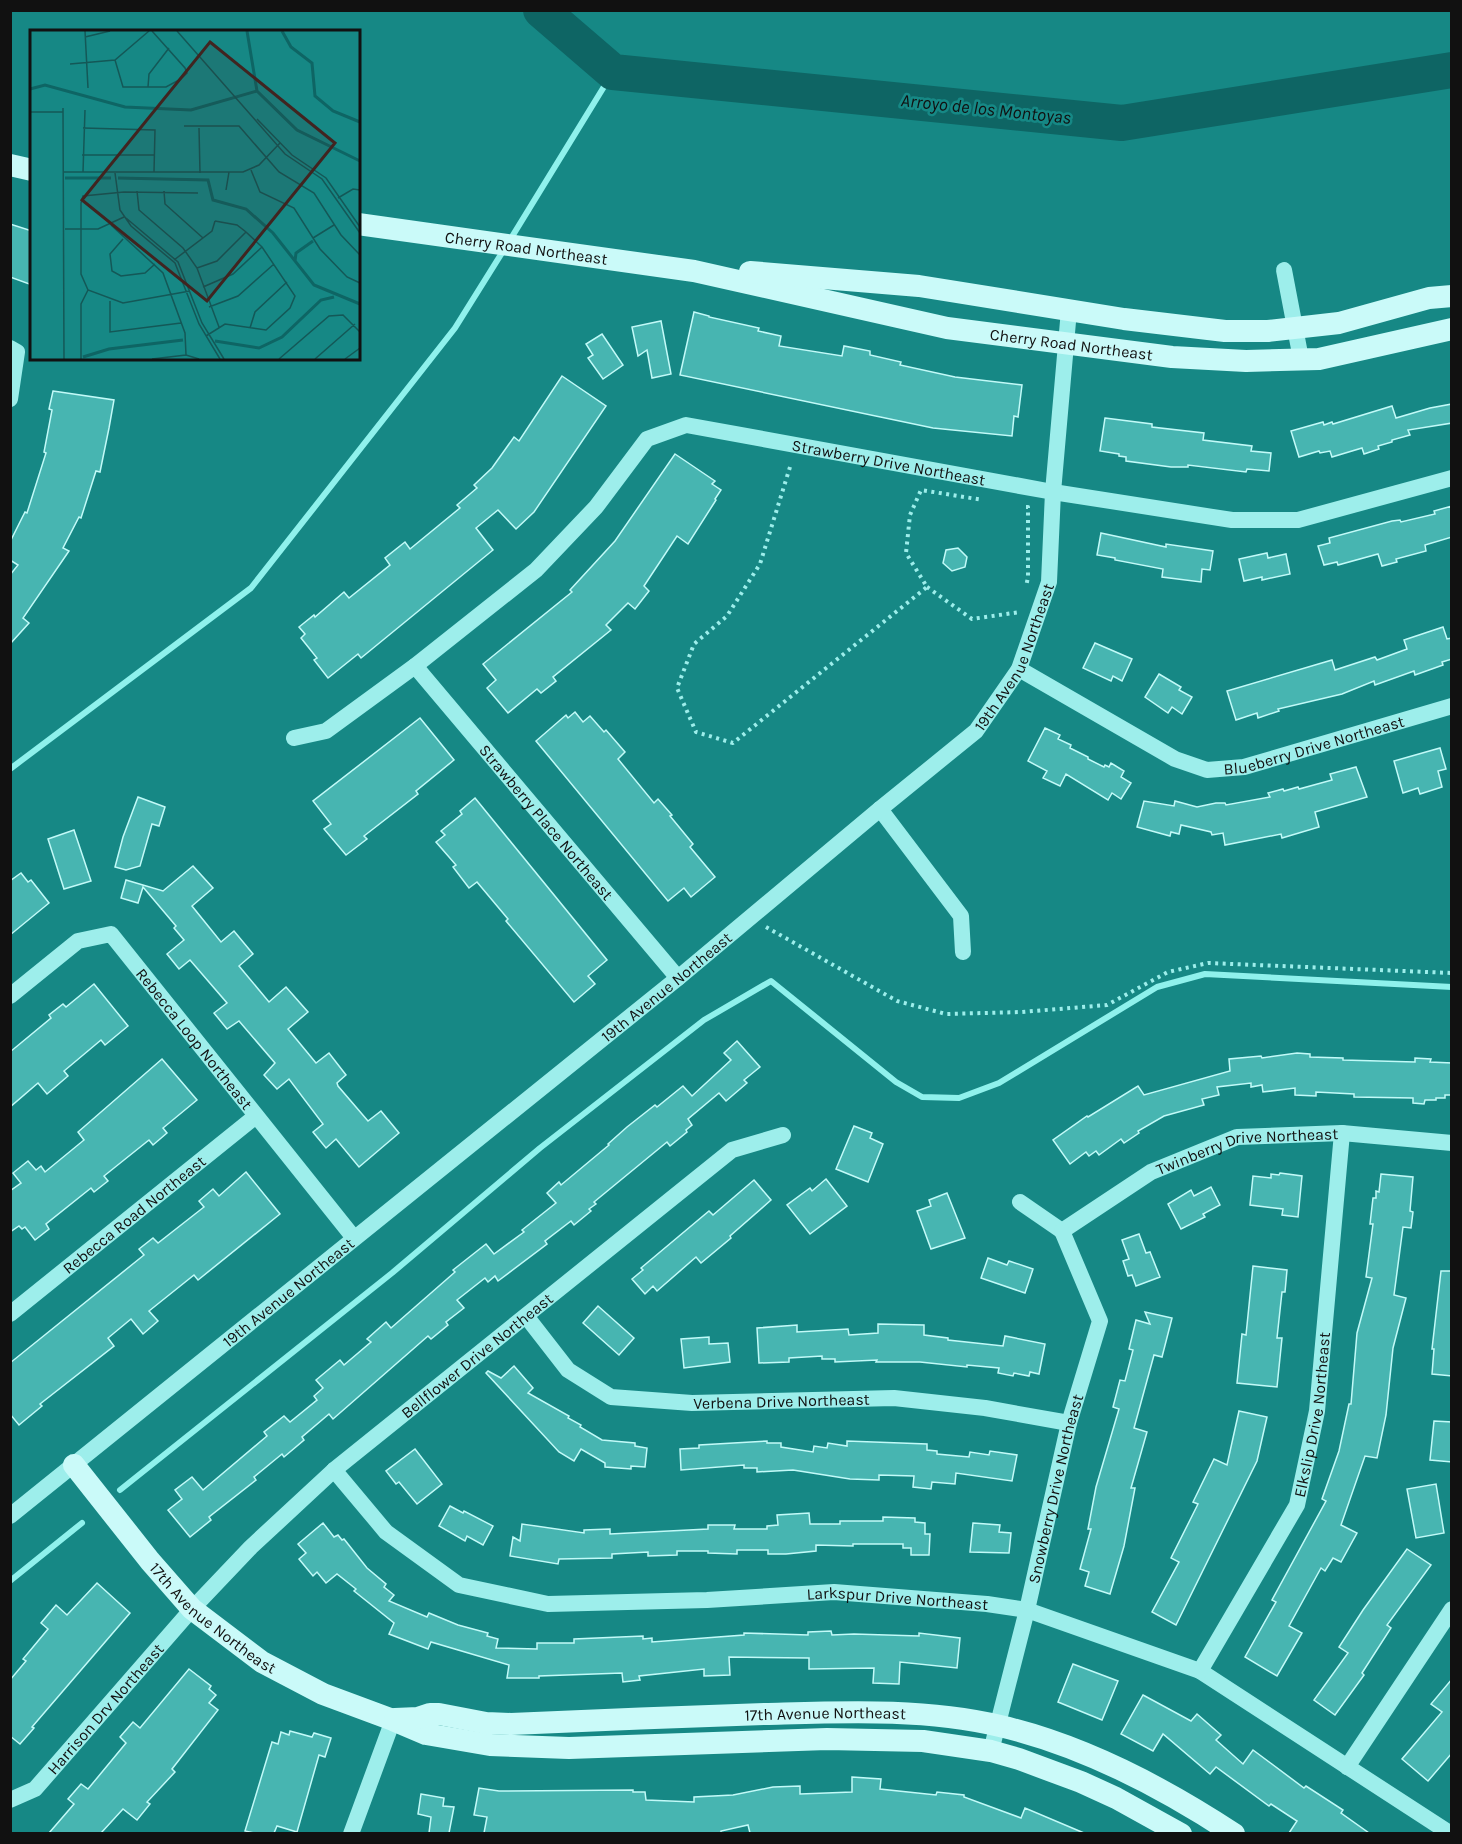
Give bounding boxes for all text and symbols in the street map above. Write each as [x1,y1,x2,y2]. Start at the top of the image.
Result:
inset map [30,30,360,360]
water label: Arroyo de los Montoyas [900,89,1072,129]
street label: Cherry Road Northeast [444,227,609,268]
street label: Cherry Road Northeast [989,324,1154,364]
street label: Strawberry Drive Northeast [790,435,987,489]
street label: 19th Avenue Northeast [970,580,1057,734]
street label: Blueberry Drive Northeast [1223,711,1406,778]
street label: Strawberry Place Northeast [476,740,617,904]
street label: 19th Avenue Northeast [597,928,735,1046]
street label: Rebecca Loop Northeast [132,964,257,1113]
street label: Twinberry Drive Northeast [1153,1124,1339,1178]
street label: Rebecca Road Northeast [58,1151,209,1278]
street label: 19th Avenue Northeast [219,1233,358,1351]
street label: Bellflower Drive Northeast [397,1289,556,1422]
street label: Elkslip Drive Northeast [1289,1331,1334,1499]
street label: Verbena Drive Northeast [693,1389,870,1412]
street label: Snowberry Drive Northeast [1024,1392,1087,1585]
street label: 17th Avenue Northeast [146,1558,279,1677]
street label: Larkspur Drive Northeast [806,1582,989,1614]
street label: Harrison Drv Northeast [43,1639,167,1778]
street label: 17th Avenue Northeast [744,1703,906,1724]

